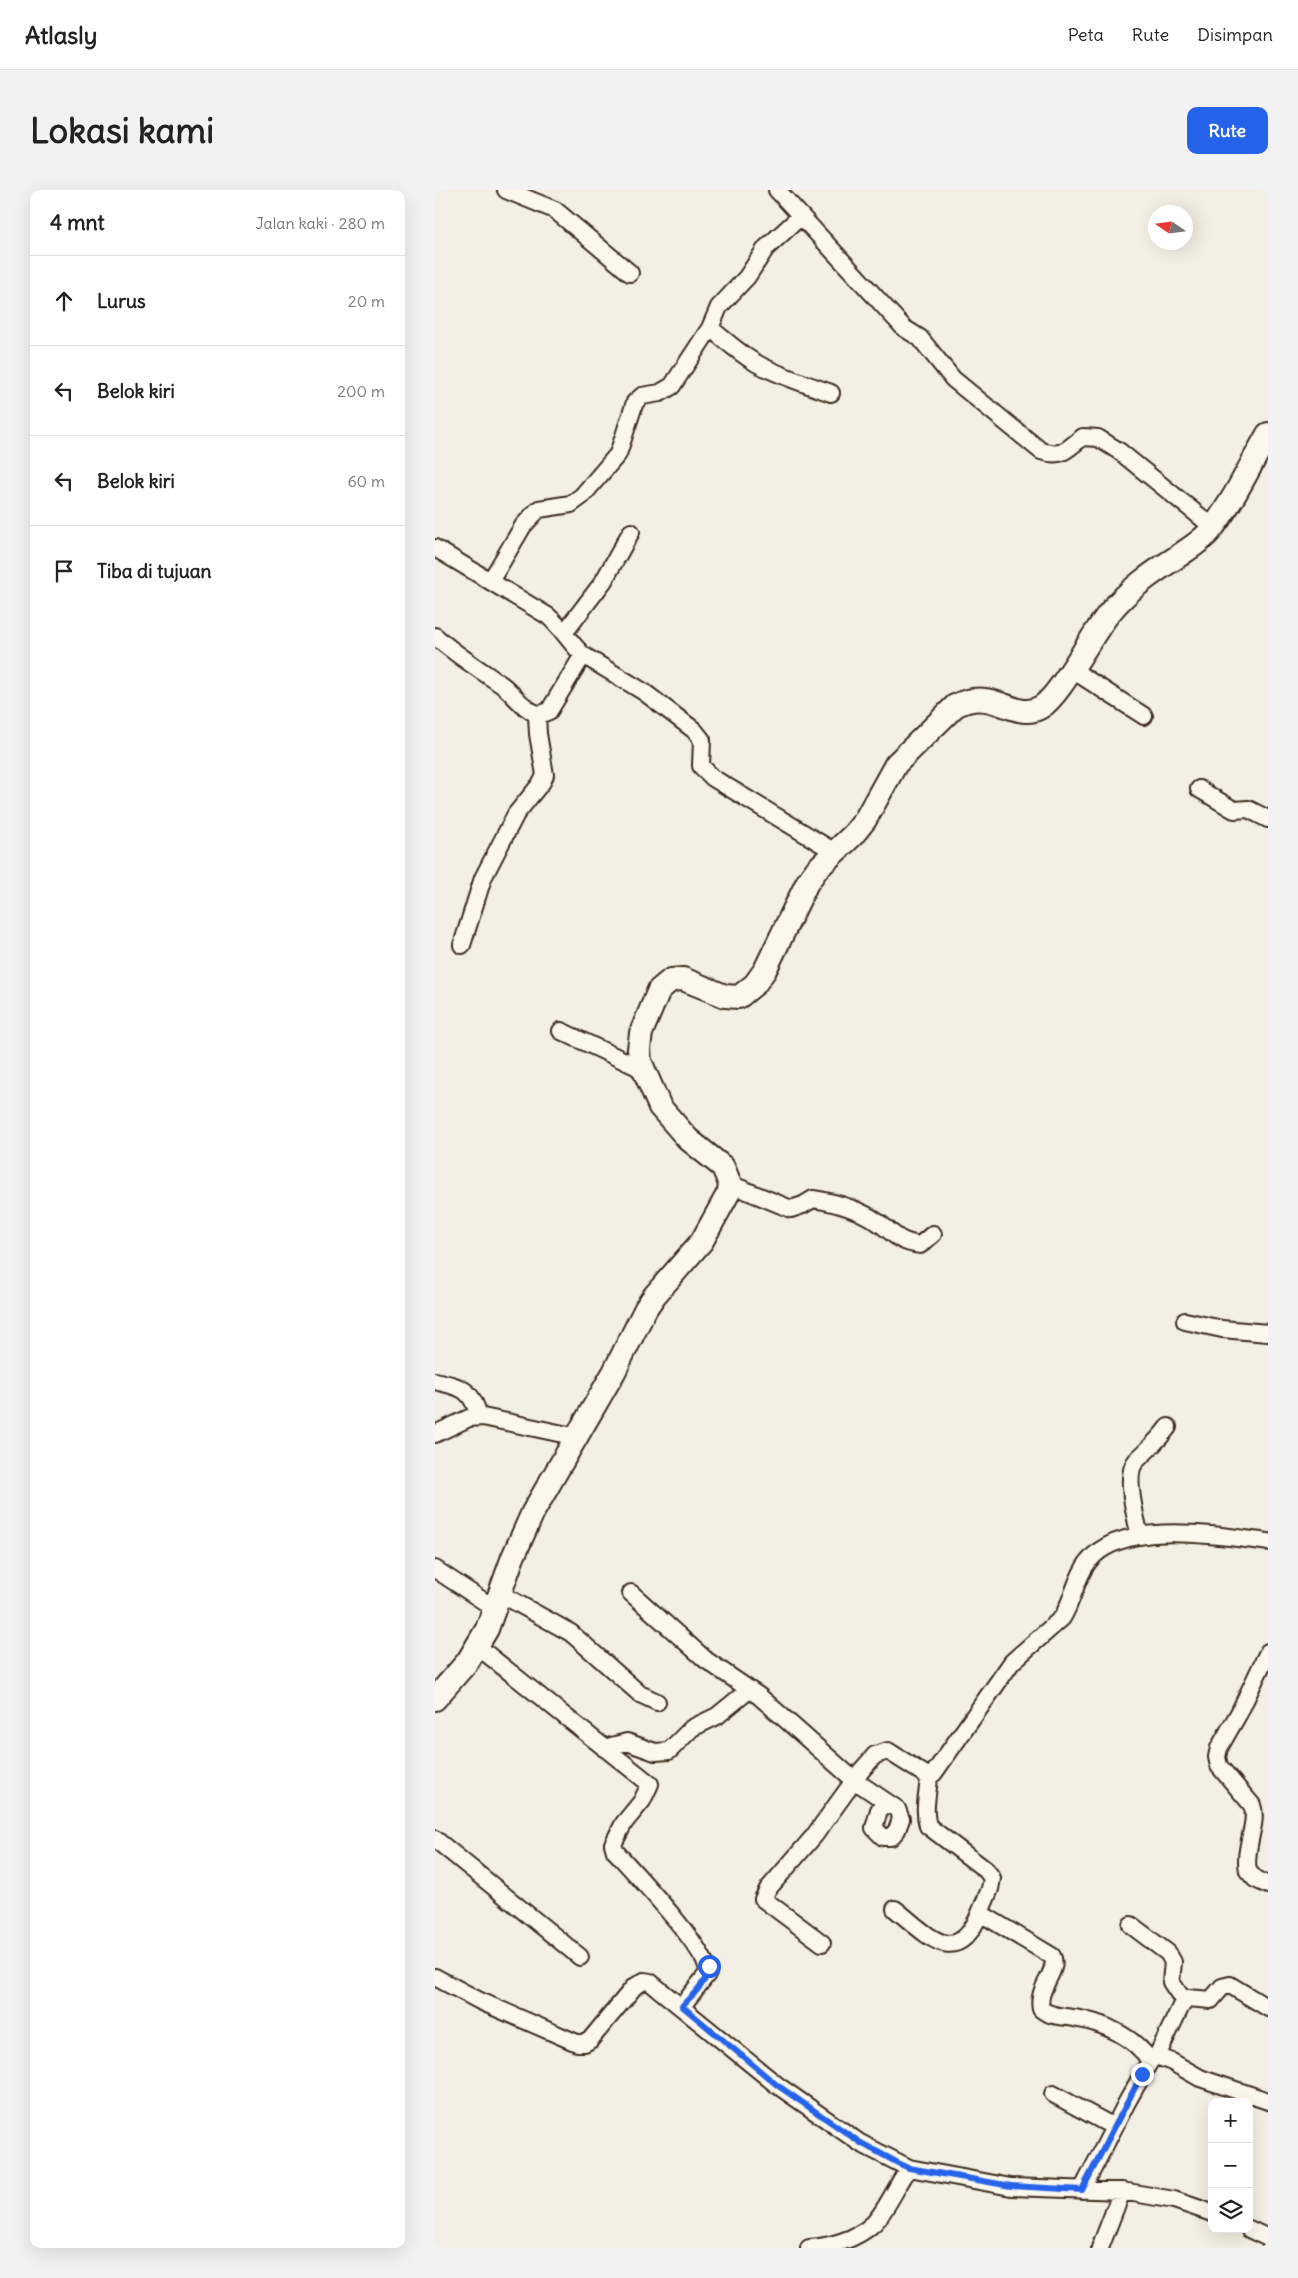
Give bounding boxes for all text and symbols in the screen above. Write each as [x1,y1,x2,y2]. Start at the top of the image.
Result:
text: Atlasly [25,20,97,50]
text: Peta [1068,23,1104,46]
text: Rute [1132,23,1169,46]
text: Disimpan [1197,23,1273,46]
button: Rute [1187,107,1268,154]
text: Lokasi kami [30,108,214,152]
north arrow [1148,205,1193,250]
text: 4 mnt [50,209,105,236]
text: Jalan kaki · 280 m [256,213,385,233]
icon: ahead [50,287,78,315]
text: Lurus [97,289,146,313]
text: 20 m [348,291,385,311]
icon: left [50,377,78,405]
text: Belok kiri [97,379,175,403]
text: 200 m [337,381,385,401]
icon: left [50,467,78,495]
text: Belok kiri [97,469,175,493]
text: 60 m [347,471,385,491]
icon: arrive [50,557,78,585]
text: Tiba di tujuan [97,559,212,583]
route start [698,1955,721,1978]
route end [1131,2063,1154,2086]
map controls [1208,2098,1253,2233]
button: + [1208,2098,1253,2143]
button: − [1208,2143,1253,2188]
button: layers [1208,2188,1253,2233]

